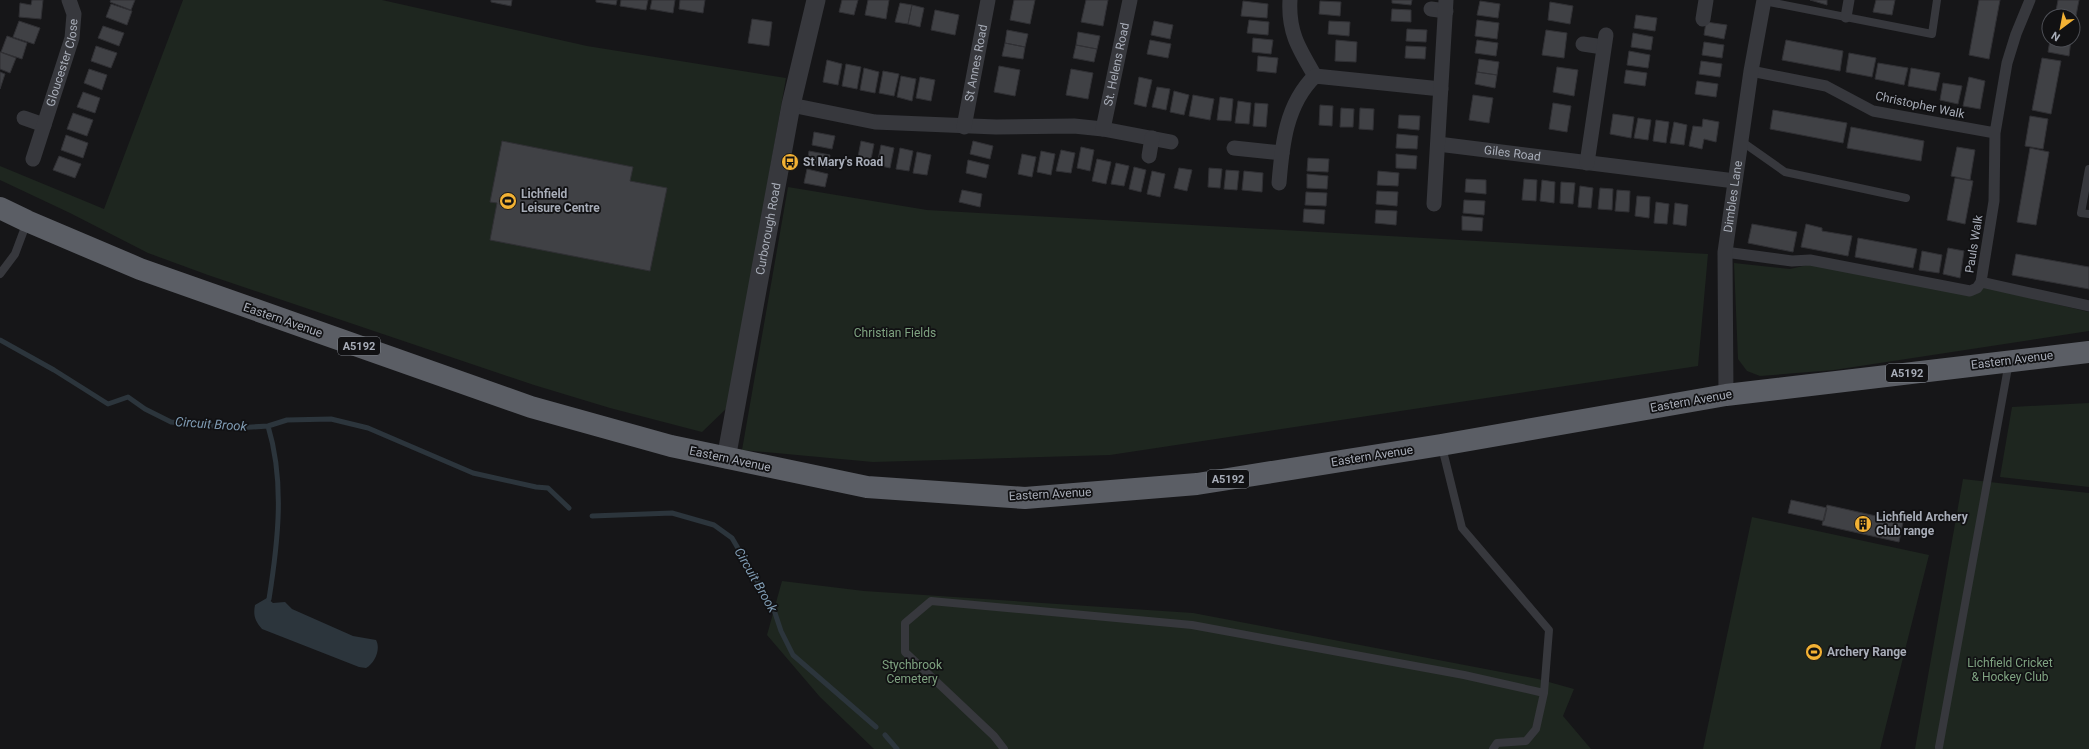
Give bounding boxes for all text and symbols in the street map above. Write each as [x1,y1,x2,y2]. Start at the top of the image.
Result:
north arrow [2041,8,2081,48]
street label: Gloucester Close [43,18,81,108]
street label: St. Helens Road [1101,21,1132,107]
street label: St Annes Road [962,23,990,103]
text: N [2049,28,2063,44]
street label: Christopher Walk [1874,89,1967,121]
street label: Giles Road [1483,143,1542,164]
bus stop icon: St Mary's Road [780,152,800,172]
place label: St Mary's Road [803,155,883,169]
street label: Dimbles Lane [1721,160,1745,233]
street label: Curborough Road [753,182,784,276]
place label: Lichfield Leisure Centre [521,187,600,215]
sports icon: Lichfield Leisure Centre [498,191,518,211]
street label: Pauls Walk [1962,213,1986,274]
street label: Eastern Avenue [242,300,324,340]
park label: Christian Fields [854,326,936,340]
road number: A5192 [338,337,380,355]
street label: Eastern Avenue [1970,348,2054,372]
road number: A5192 [1886,364,1928,382]
street label: Eastern Avenue [1649,387,1733,415]
water label: Circuit Brook [174,414,248,434]
street label: Eastern Avenue [1330,443,1414,469]
street label: Eastern Avenue [688,444,772,474]
road number: A5192 [1207,470,1249,488]
street label: Eastern Avenue [1008,485,1092,503]
place label: Lichfield Archery Club range [1876,510,1969,538]
building icon: Lichfield Archery Club range [1853,514,1873,534]
water label: Circuit Brook [731,545,781,616]
sports icon: Archery Range [1804,642,1824,662]
place label: Archery Range [1827,645,1907,659]
park label: Lichfield Cricket & Hockey Club [1967,656,2053,684]
park label: Stychbrook Cemetery [882,658,943,686]

